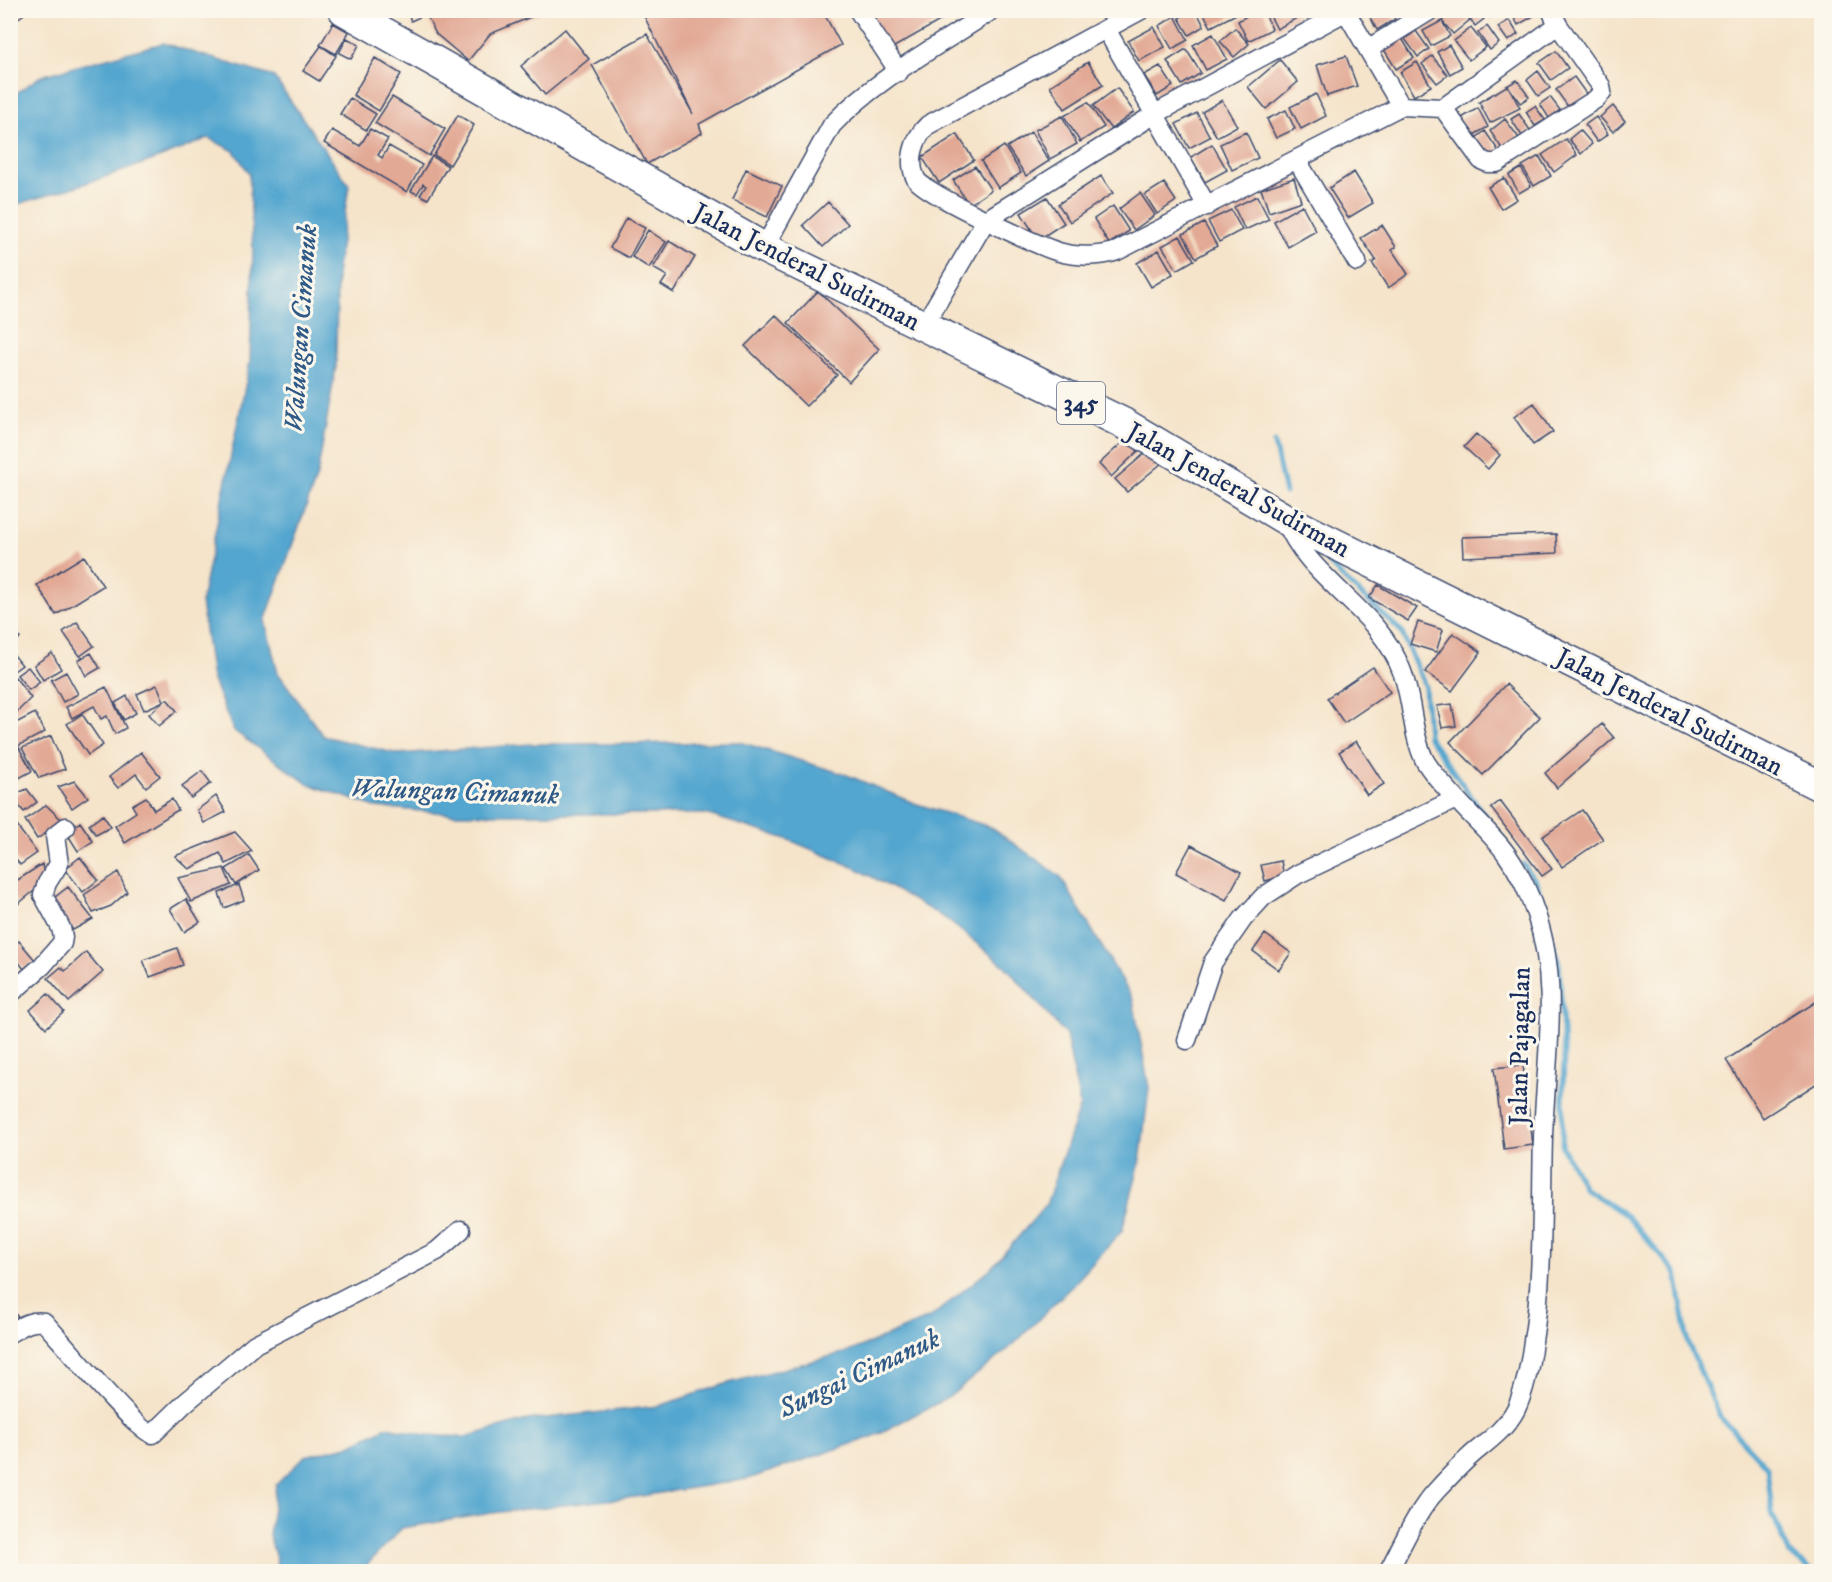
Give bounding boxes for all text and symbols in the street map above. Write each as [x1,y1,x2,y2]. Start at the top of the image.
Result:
street label: Jalan Jenderal Sudirman [685,195,926,339]
water label: Walungan Cimanuk [277,222,325,433]
road number: 345 [1057,382,1105,424]
street label: Jalan Jenderal Sudirman [1119,414,1356,566]
street label: Jalan Jenderal Sudirman [1548,640,1789,784]
water label: Walungan Cimanuk [350,771,560,813]
street label: Jalan Pajagalan [1503,966,1538,1128]
water label: Sungai Cimanuk [773,1321,946,1426]

